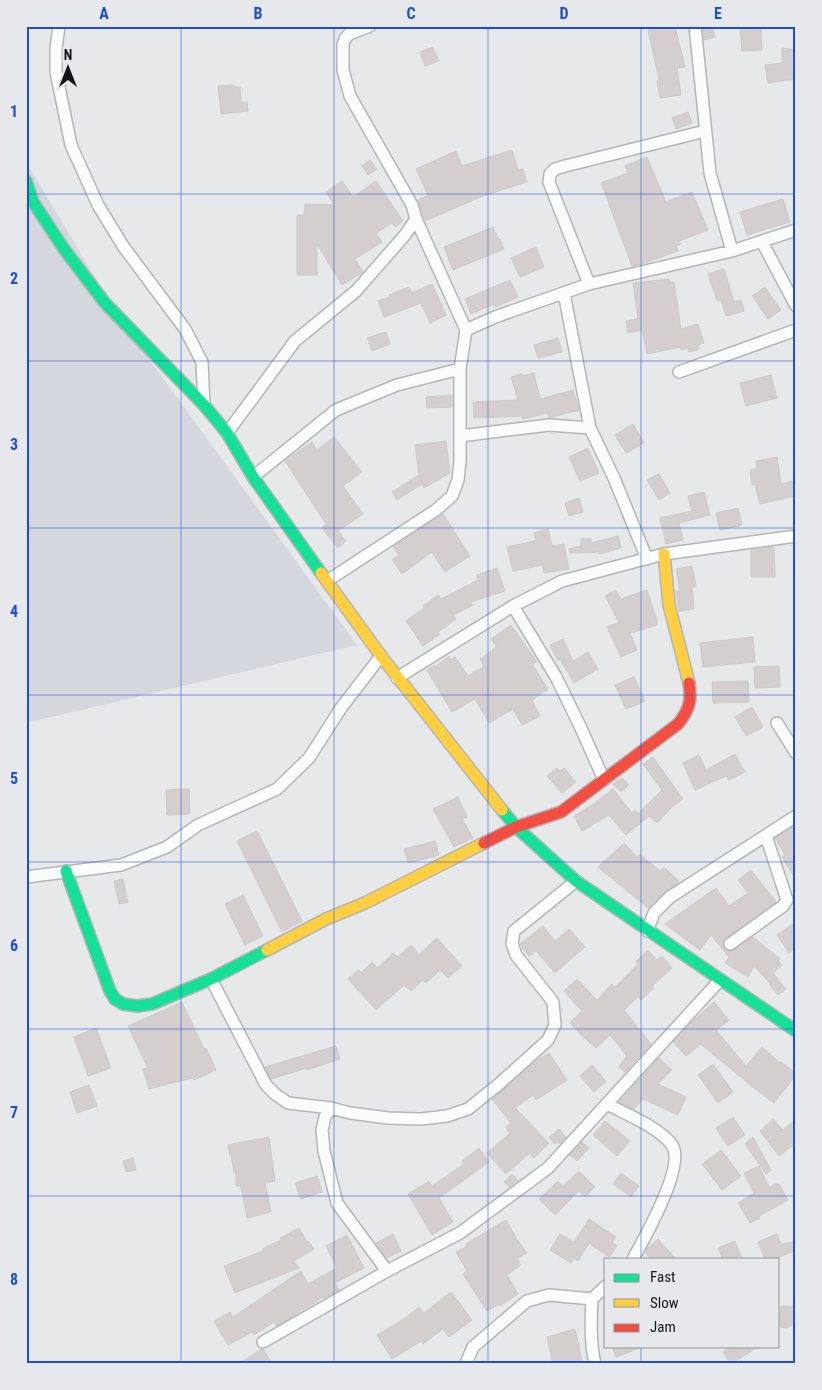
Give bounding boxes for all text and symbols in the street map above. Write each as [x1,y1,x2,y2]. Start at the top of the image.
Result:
text: A [99,4,109,23]
text: B [254,4,263,23]
text: C [406,4,416,23]
text: D [559,4,569,23]
text: E [714,4,722,23]
north arrow [42,42,92,92]
text: N [64,47,72,63]
text: 1 [10,102,18,121]
text: 2 [10,269,18,288]
text: 3 [10,435,18,454]
text: 4 [10,602,18,621]
text: 5 [10,769,18,788]
text: 6 [10,936,18,955]
text: 7 [10,1103,18,1122]
legend [604,1258,780,1348]
text: Fast [650,1268,675,1286]
text: 8 [10,1270,18,1289]
text: Slow [650,1294,679,1312]
text: Jam [650,1318,676,1336]

